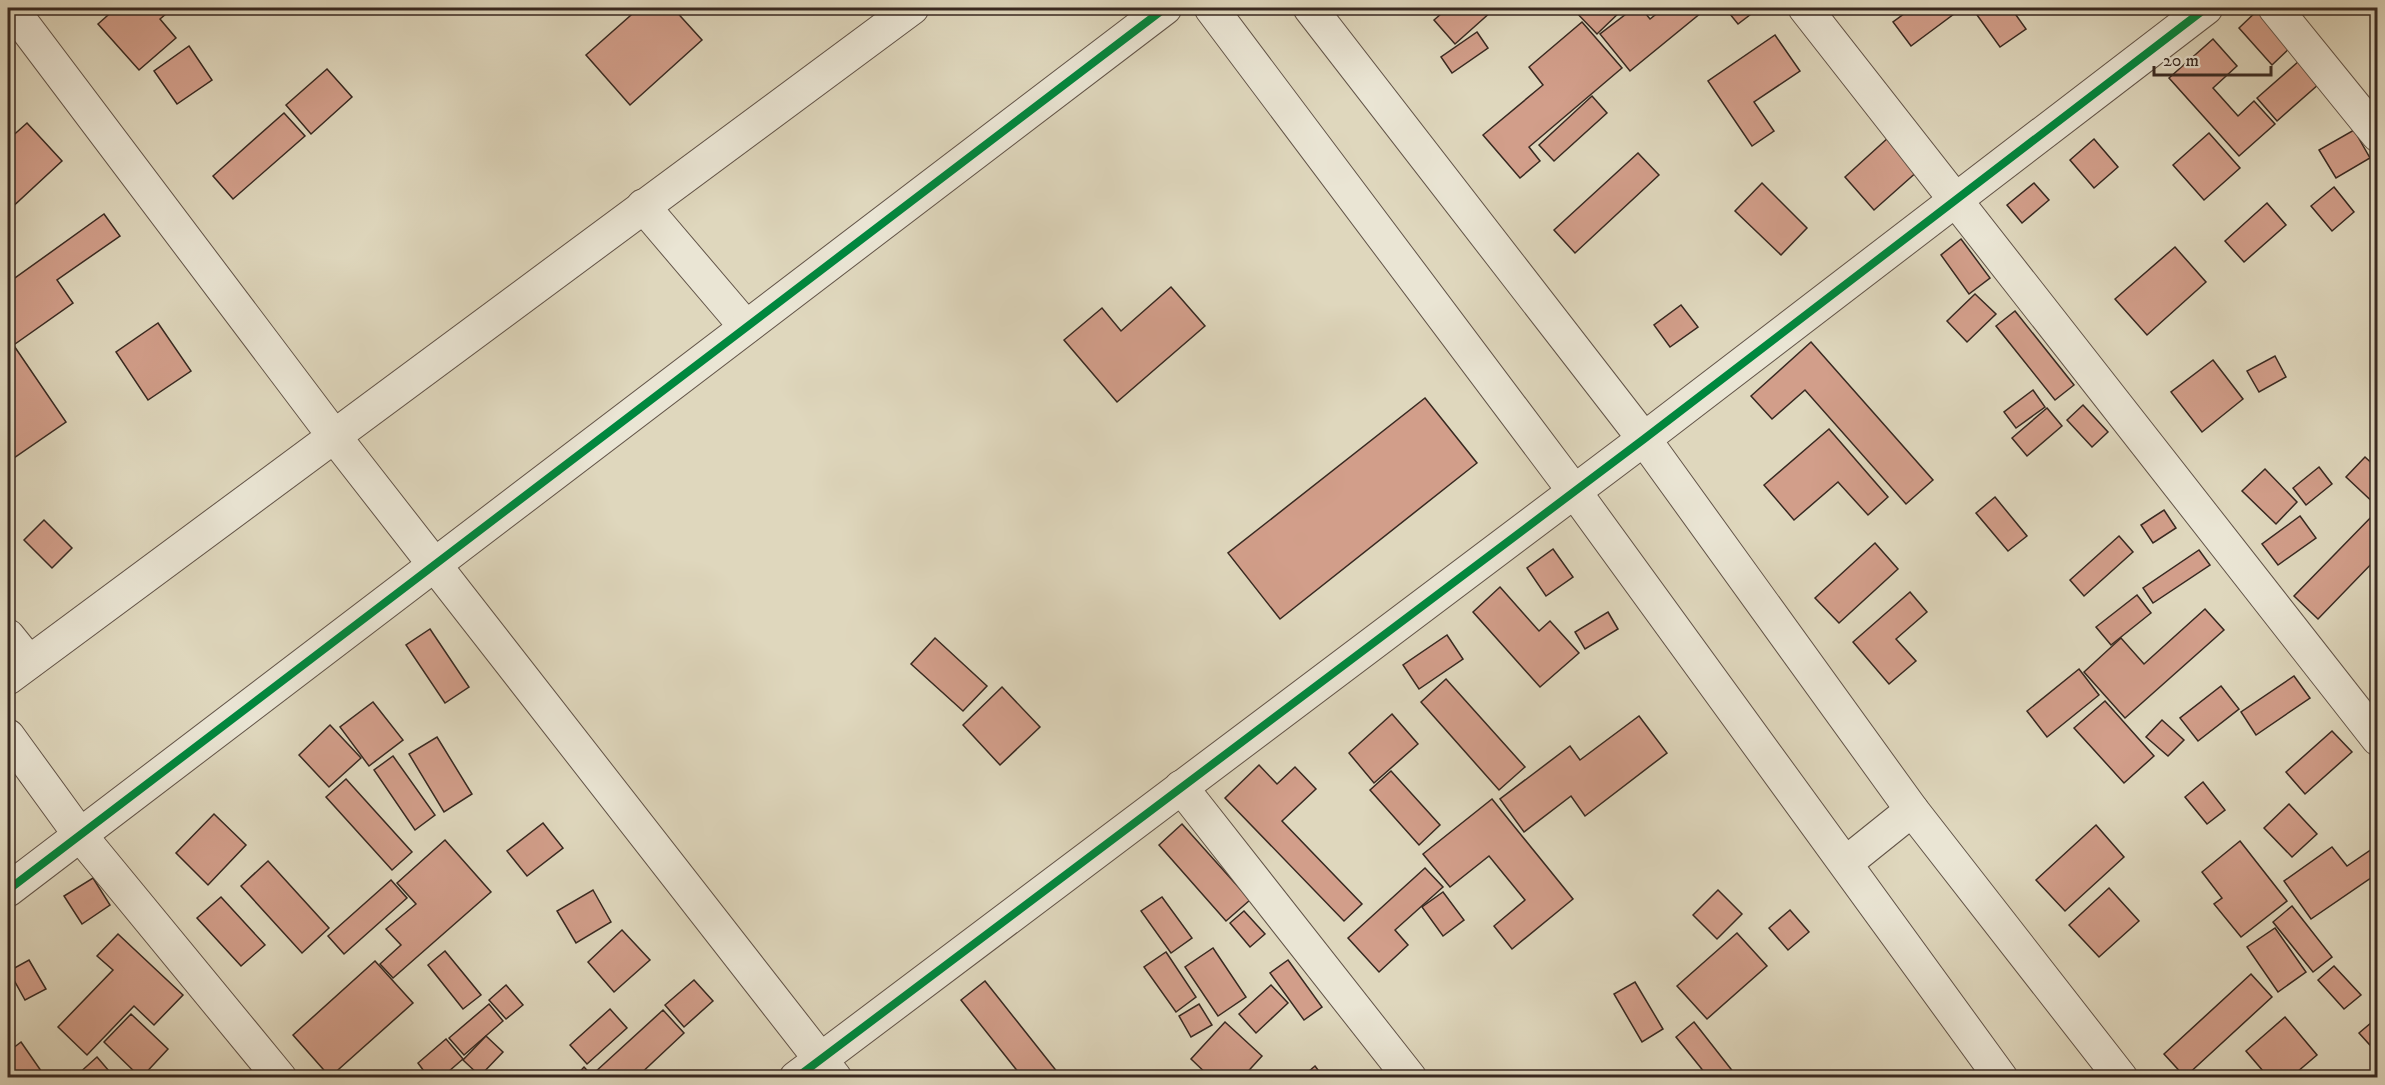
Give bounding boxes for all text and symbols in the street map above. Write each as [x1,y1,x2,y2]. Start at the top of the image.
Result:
scale bar [2154,39,2271,77]
text: 20 m [2163,50,2199,72]

